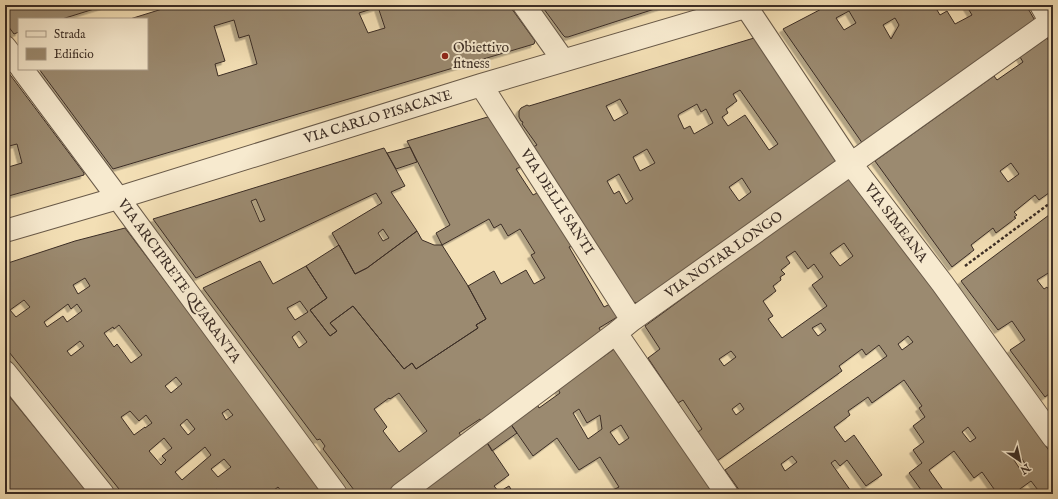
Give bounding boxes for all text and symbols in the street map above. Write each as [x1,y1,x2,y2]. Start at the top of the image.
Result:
legend [18,18,148,70]
text: Strada [54,27,86,42]
place label: Obiettivo fitness [453,39,509,73]
text: Edificio [54,47,94,62]
marker: Obiettivo fitness [440,51,450,61]
street label: VIA CARLO PISACANE [301,86,455,148]
street label: VIA DELLI SANTI [516,145,598,258]
street label: VIA SIMEANA [860,179,932,267]
street label: VIA ARCIPRETE QUARANTA [113,195,245,367]
street label: VIA NOTAR LONGO [661,207,787,303]
north arrow [1000,441,1040,481]
text: N [1017,459,1034,477]

